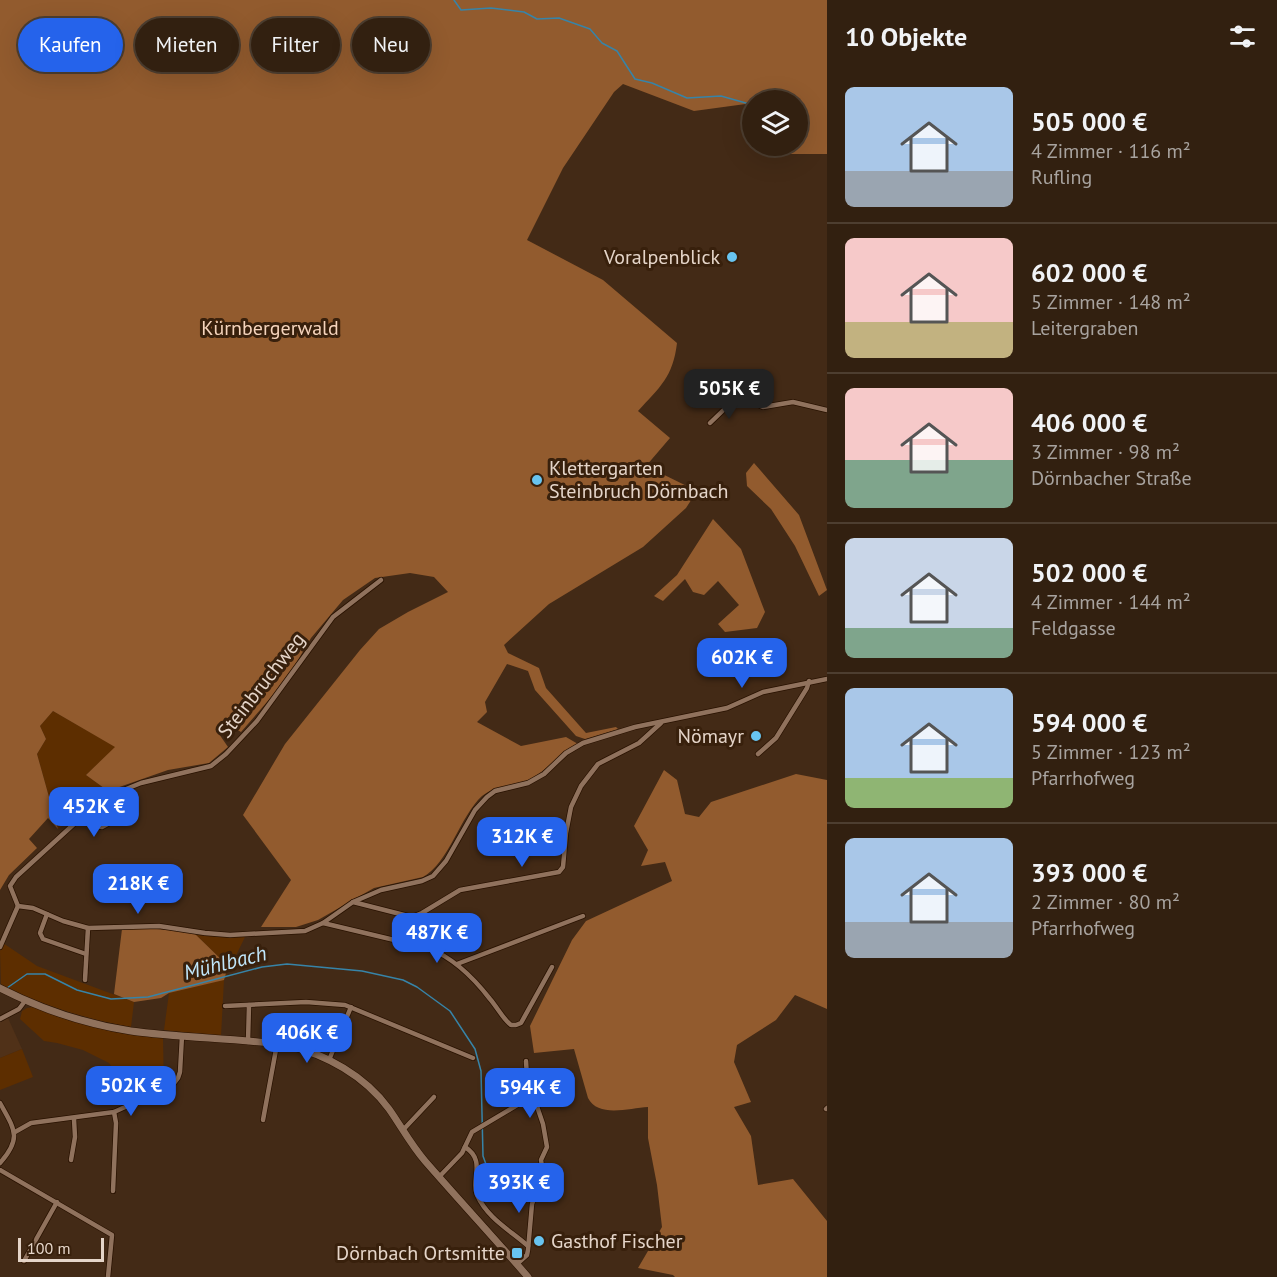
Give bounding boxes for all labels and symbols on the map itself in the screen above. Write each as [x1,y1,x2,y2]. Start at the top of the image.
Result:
place label: Voralpenblick [603,244,720,270]
marker: Voralpenblick [725,250,739,264]
park label: Kürnbergerwald [201,315,339,341]
pin: 505K € [680,369,778,420]
place label: Klettergarten Steinbruch Dörnbach [549,455,729,504]
marker: Klettergarten Steinbruch Dörnbach [530,473,544,487]
street label: Steinbruchweg [212,627,310,743]
pin: 602K € [693,638,791,689]
place label: Nömayr [678,723,744,749]
marker: Nömayr [749,729,763,743]
pin: 452K € [45,787,143,838]
pin: 312K € [473,817,571,868]
pin: 218K € [89,864,187,915]
pin: 487K € [388,913,486,964]
water label: Mühlbach [181,939,269,986]
pin: 406K € [258,1013,356,1064]
pin: 502K € [82,1066,180,1117]
pin: 594K € [481,1068,579,1119]
pin: 393K € [470,1163,568,1214]
place label: Gasthof Fischer [551,1228,683,1254]
marker: Gasthof Fischer [532,1234,546,1248]
scale bar [18,1235,104,1262]
place label: Dörnbach Ortsmitte [336,1240,505,1266]
marker: Dörnbach Ortsmitte [510,1246,524,1260]

